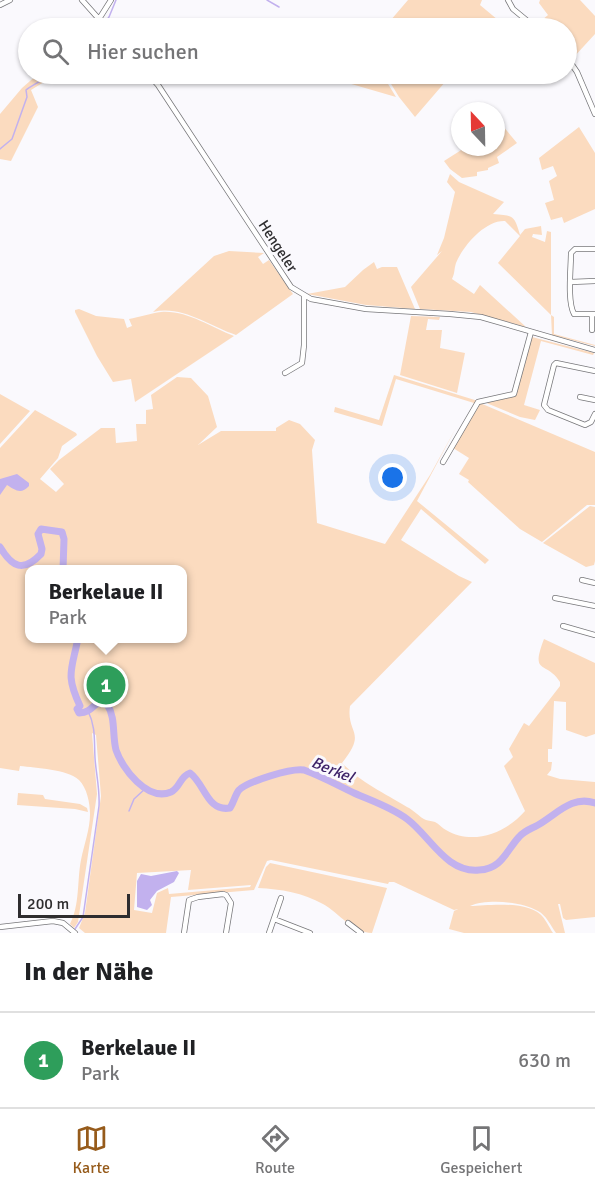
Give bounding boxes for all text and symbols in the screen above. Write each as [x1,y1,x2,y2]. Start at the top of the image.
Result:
search box [18,18,577,84]
icon: search [39,35,72,68]
text: Hier suchen [87,38,199,65]
north arrow [451,102,505,156]
street label: Hengeler [255,217,302,276]
your location [378,463,407,492]
popup [25,565,187,643]
text: Berkelaue II [48,578,164,605]
text: Park [48,605,87,630]
pin: 1 [86,662,126,708]
water label: Berkel [308,752,358,788]
scale bar [18,891,130,918]
text: 200 m [27,894,69,914]
text: In der Nähe [24,956,154,988]
text: Berkelaue II [81,1034,196,1061]
text: 1 [38,1048,49,1073]
text: 630 m [518,1048,571,1073]
text: Park [81,1061,119,1086]
tab: Karte [73,1122,110,1178]
tab: Route [255,1122,295,1178]
tab: Gespeichert [440,1122,522,1178]

